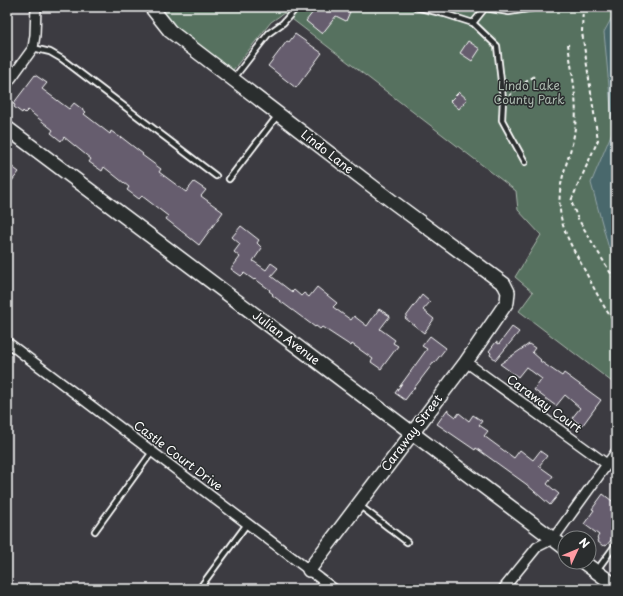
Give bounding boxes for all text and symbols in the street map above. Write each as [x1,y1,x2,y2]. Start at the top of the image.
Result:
park label: Lindo Lake County Park [493,76,565,108]
street label: Lindo Lane [298,125,358,177]
street label: Julian Avenue [249,306,324,369]
street label: Caraway Court [503,370,586,437]
street label: Caraway Street [376,390,446,475]
street label: Castle Court Drive [130,416,227,495]
north arrow [557,530,597,570]
text: N [575,534,594,552]

